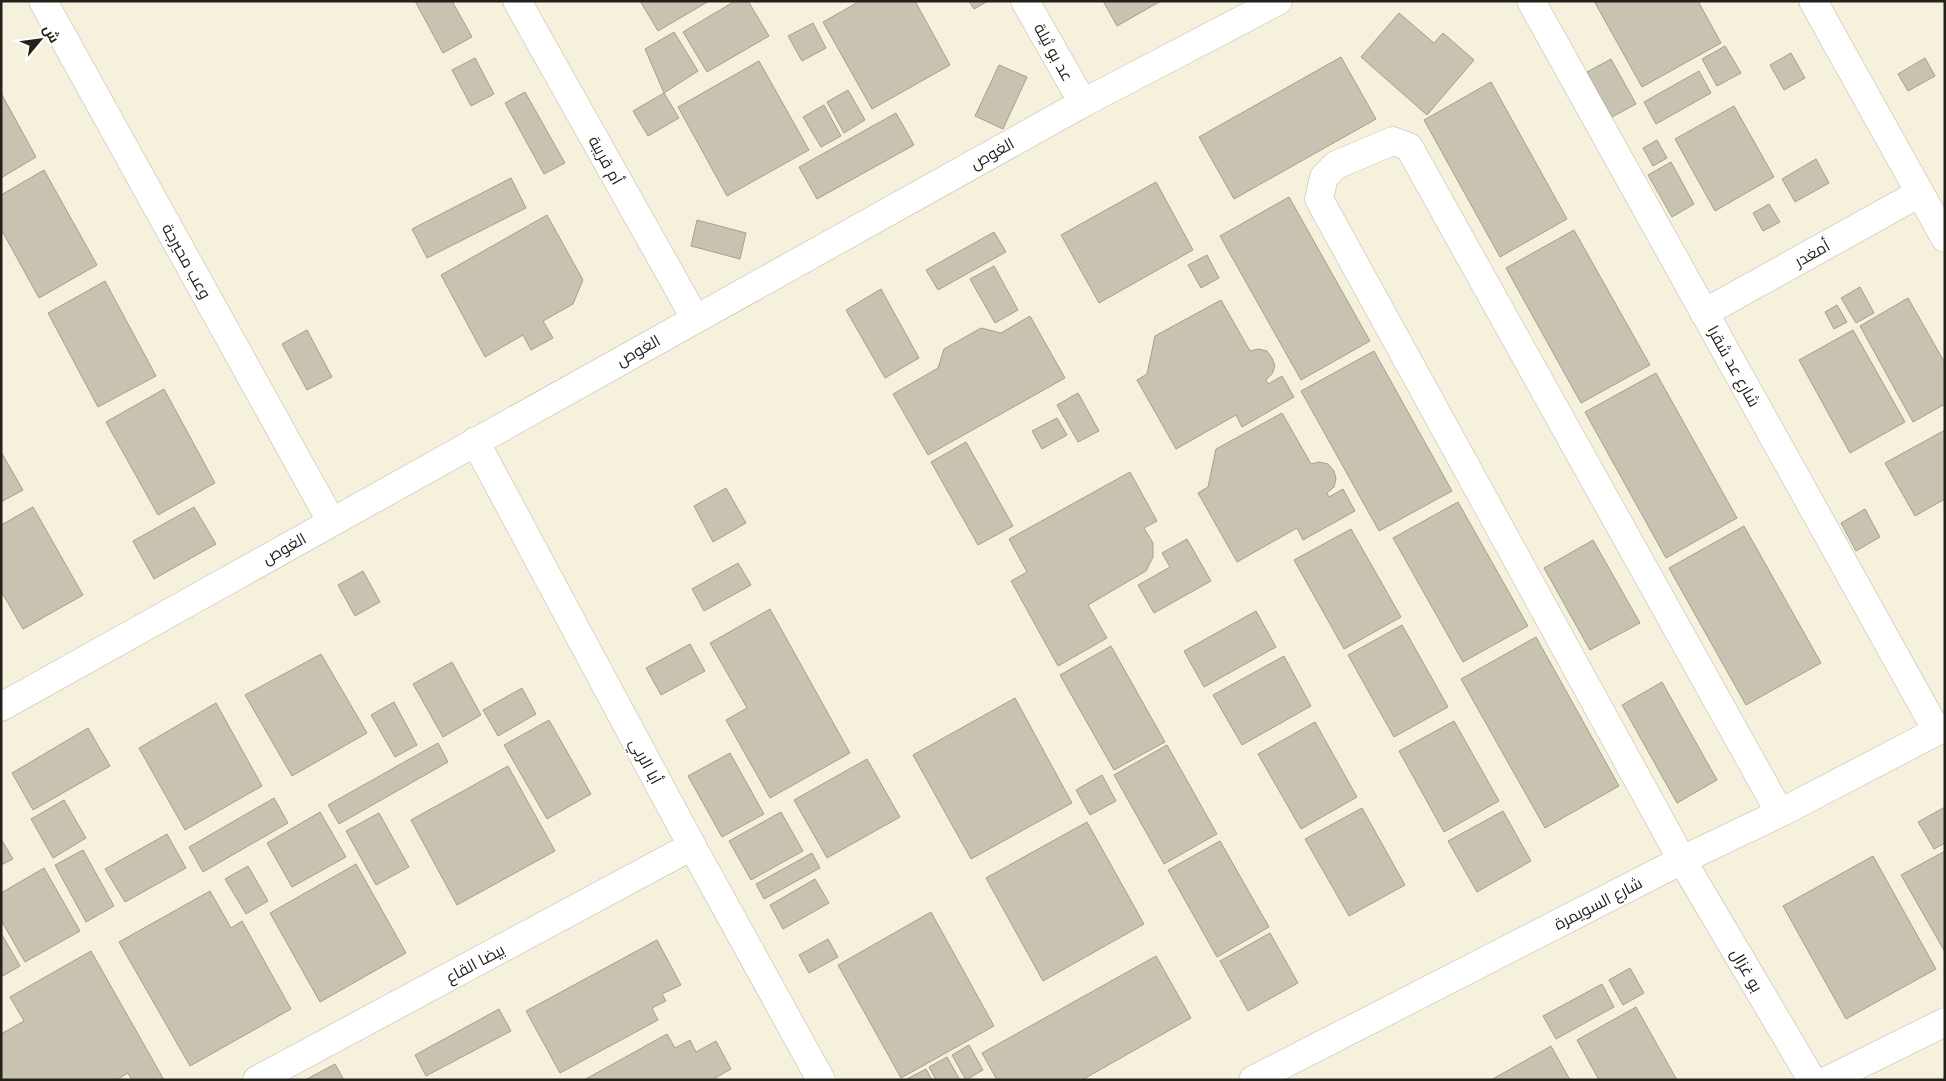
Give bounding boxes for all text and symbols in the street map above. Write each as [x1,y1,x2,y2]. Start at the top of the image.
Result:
north arrow [15,15,65,65]
street label: عد بو ثيلة [1030,19,1078,85]
text: ش [39,21,64,46]
street label: أم قريبة [583,132,627,189]
street label: الغوص [967,133,1018,174]
street label: وعب محيرجة [158,220,216,302]
street label: أمغدر [1790,235,1833,271]
street label: شارع عد شقرا [1702,322,1765,411]
street label: الغوص [613,330,664,371]
street label: الغوص [259,528,310,569]
street label: أبا الربي [622,734,666,789]
street label: شارع السويمرة [1551,872,1646,936]
street label: بيضا القاع [442,939,509,989]
street label: بو غزال [1726,945,1767,996]

